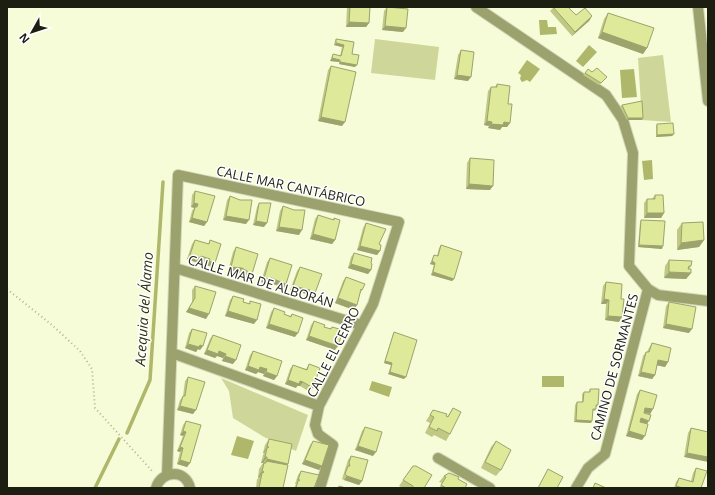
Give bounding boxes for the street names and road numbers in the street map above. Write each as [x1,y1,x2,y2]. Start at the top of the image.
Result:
street label: CALLE MAR CANTÁBRICO [215,161,367,211]
street label: CALLE MAR DE ALBORÁN [186,250,336,312]
street label: CAMINO DE SORMANTES [586,291,642,443]
street label: CALLE EL CERRO [302,304,364,400]

